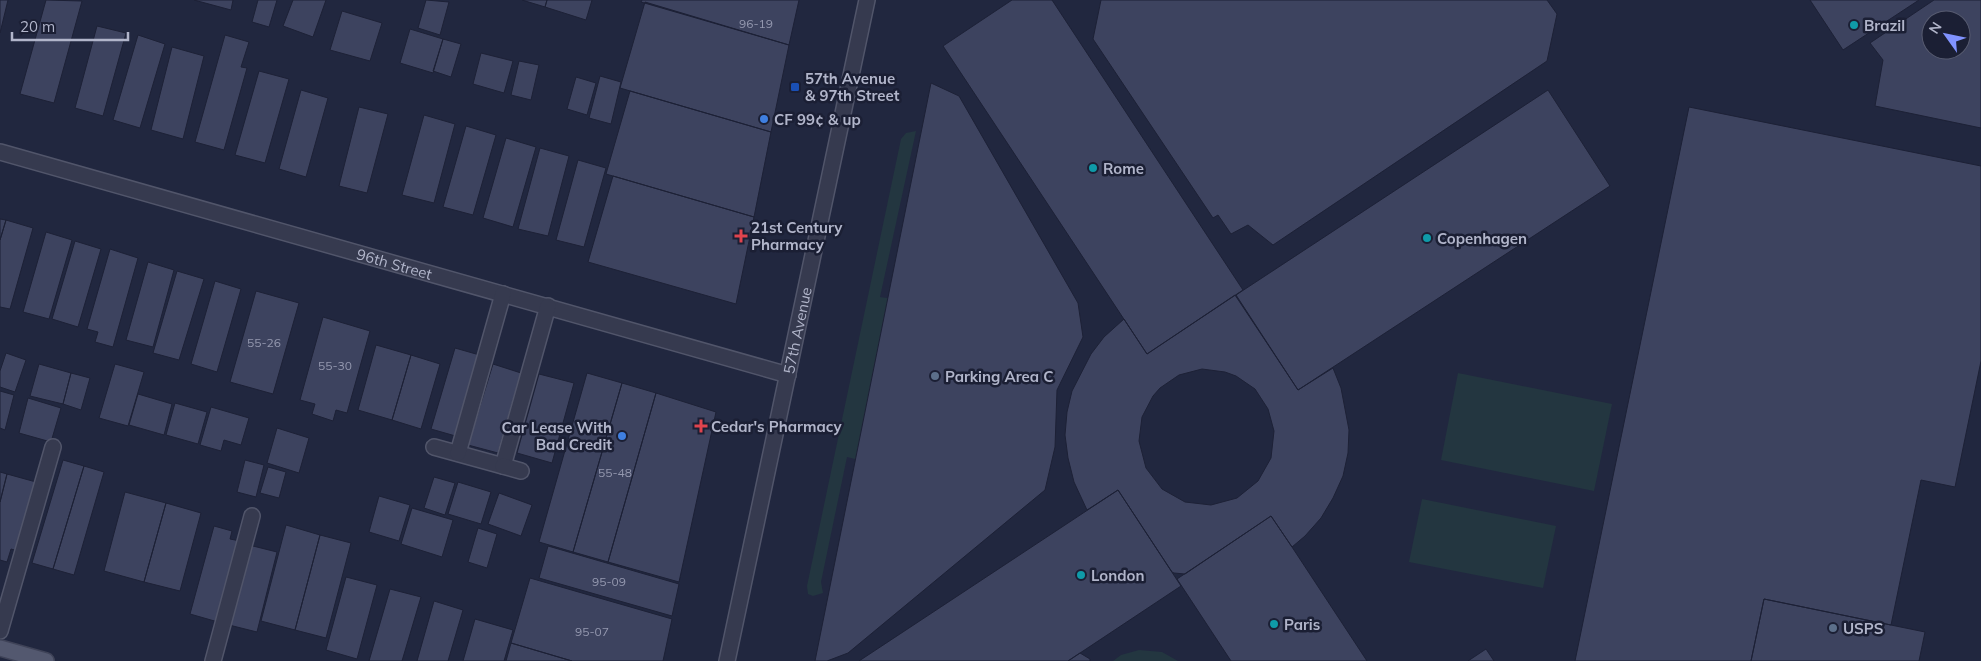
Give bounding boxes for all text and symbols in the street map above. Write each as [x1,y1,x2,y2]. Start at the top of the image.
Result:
scale bar [12,10,129,42]
north arrow [1921,10,1971,60]
house number: 96-19 [739,16,773,31]
place label: Brazil [1864,16,1905,35]
text: 20 m [20,17,55,36]
marker: Brazil [1848,19,1860,31]
text: N [1925,19,1946,37]
place label: 57th Avenue & 97th Street [805,69,900,105]
marker: 57th Avenue & 97th Street [789,81,801,93]
place label: CF 99¢ & up [774,110,861,129]
marker: CF 99¢ & up [758,113,770,125]
place label: Rome [1103,159,1144,178]
marker: Rome [1087,162,1099,174]
place label: 21st Century Pharmacy [751,218,843,254]
place label: Copenhagen [1437,229,1527,248]
marker: 21st Century Pharmacy [735,230,747,242]
marker: Copenhagen [1421,232,1433,244]
street label: 96th Street [355,244,434,283]
street label: 57th Avenue [779,285,815,376]
house number: 55-26 [247,335,281,350]
house number: 55-30 [318,358,352,373]
place label: Parking Area C [945,367,1053,386]
marker: Parking Area C [929,370,941,382]
place label: Cedar's Pharmacy [711,417,842,436]
place label: Car Lease With Bad Credit [502,418,612,454]
marker: Cedar's Pharmacy [695,420,707,432]
marker: Car Lease With Bad Credit [616,430,628,442]
house number: 55-48 [598,465,632,480]
place label: London [1091,566,1144,585]
marker: London [1075,569,1087,581]
house number: 95-09 [592,574,626,589]
place label: Paris [1284,615,1320,634]
marker: Paris [1268,618,1280,630]
place label: USPS [1843,619,1884,638]
marker: USPS [1827,622,1839,634]
house number: 95-07 [575,624,609,639]

